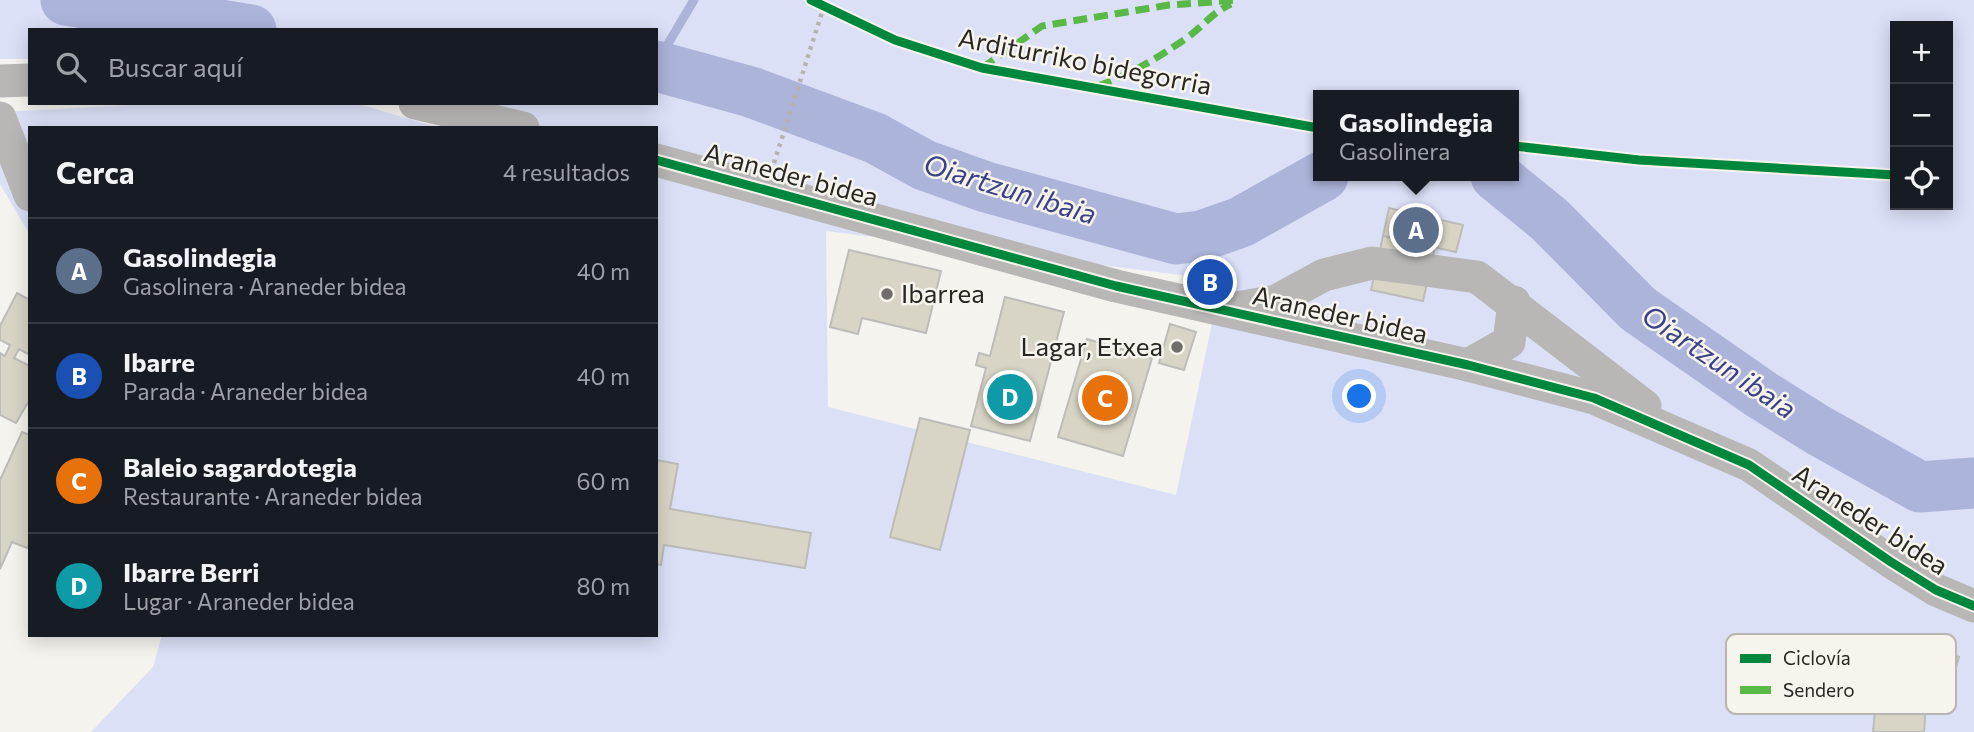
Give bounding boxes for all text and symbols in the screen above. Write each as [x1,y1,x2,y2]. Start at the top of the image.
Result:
street label: Arditurriko bidegorria [956,21,1215,100]
map controls [1890,21,1953,210]
button: + [1890,21,1953,84]
search box [28,28,658,105]
icon: search [52,48,90,86]
text: Buscar aquí [108,51,243,82]
button: − [1890,84,1953,147]
popup [1313,90,1519,181]
text: Gasolindegia [1339,106,1493,137]
street label: Araneder bidea [701,135,882,212]
text: Gasolinera [1339,137,1450,165]
water label: Oiartzun ibaia [920,146,1101,230]
button: locate [1890,147,1953,210]
text: Cerca [56,153,135,190]
text: 4 resultados [503,158,630,186]
pin: A [1393,204,1439,256]
text: Gasolindegia [123,241,277,272]
pin: B [1187,256,1233,308]
text: A [71,257,87,285]
text: 40 m [577,257,630,285]
text: Gasolinera · Araneder bidea [123,272,407,300]
place label: Ibarrea [901,277,985,308]
street label: Araneder bidea [1250,278,1431,349]
marker: Ibarrea [879,286,895,302]
water label: Oiartzun ibaia [1636,297,1803,425]
place label: Lagar, Etxea [1021,330,1163,361]
marker: Lagar, Etxea [1169,339,1185,355]
text: Ibarre [123,346,195,377]
text: B [71,362,87,390]
text: 40 m [577,362,630,390]
pin: D [987,371,1033,423]
pin: C [1082,372,1128,424]
text: Parada · Araneder bidea [123,377,368,405]
your location [1342,379,1376,413]
text: Baleio sagardotegia [123,451,357,482]
street label: Araneder bidea [1787,457,1954,580]
text: C [71,467,87,495]
text: 60 m [577,467,630,495]
text: Restaurante · Araneder bidea [123,482,422,510]
text: Ibarre Berri [123,556,260,587]
text: D [71,572,87,600]
text: 80 m [577,572,630,600]
text: Lugar · Araneder bidea [123,587,355,615]
legend [1726,634,1956,714]
text: Ciclovía [1783,646,1851,669]
text: Sendero [1783,678,1855,701]

